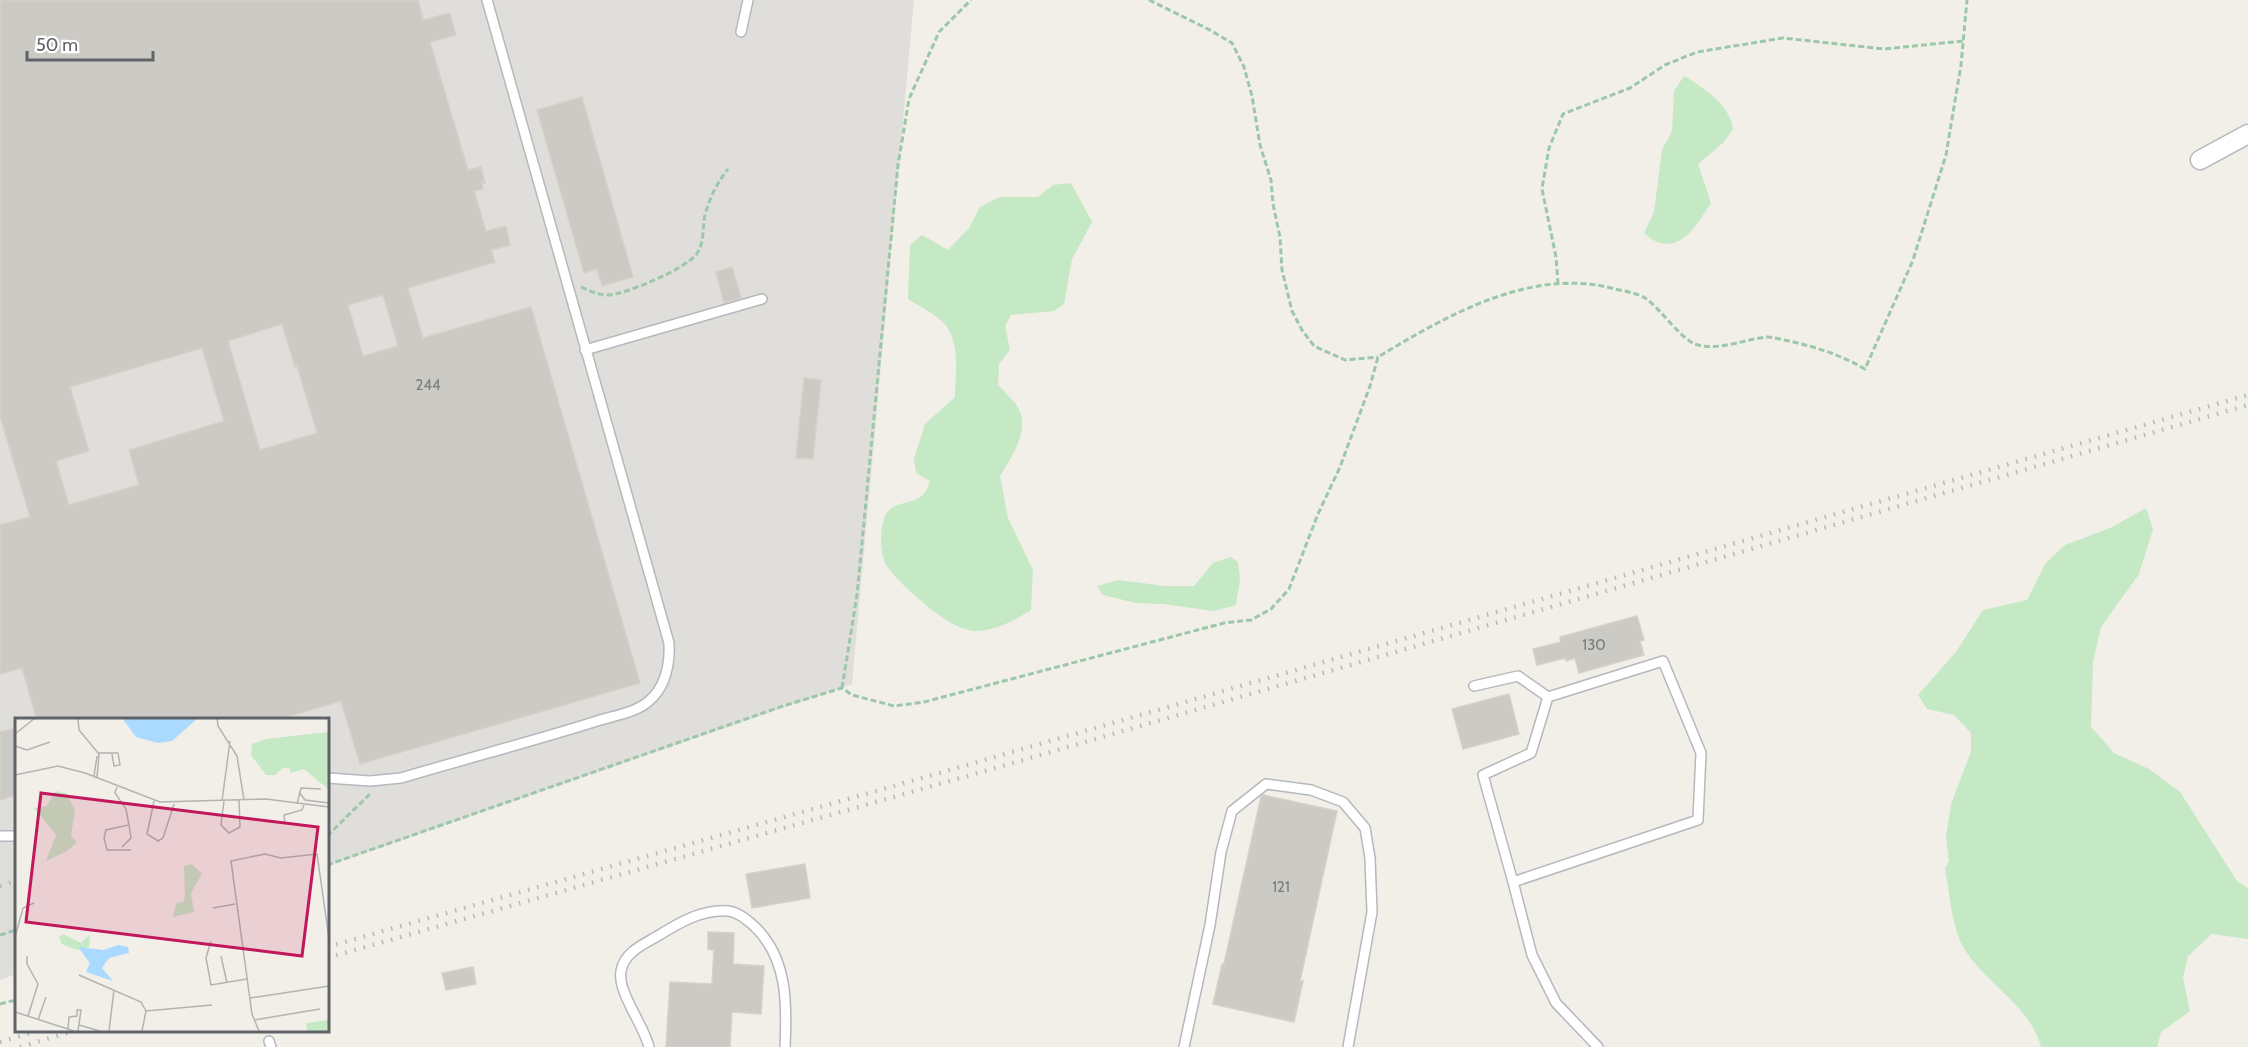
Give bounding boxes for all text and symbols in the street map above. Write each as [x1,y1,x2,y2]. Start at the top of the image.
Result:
scale bar [27,24,153,62]
text: 50 m [36,34,78,56]
house number: 244 [415,376,441,394]
house number: 130 [1582,636,1606,654]
inset map [15,718,328,1032]
house number: 121 [1272,878,1290,896]

